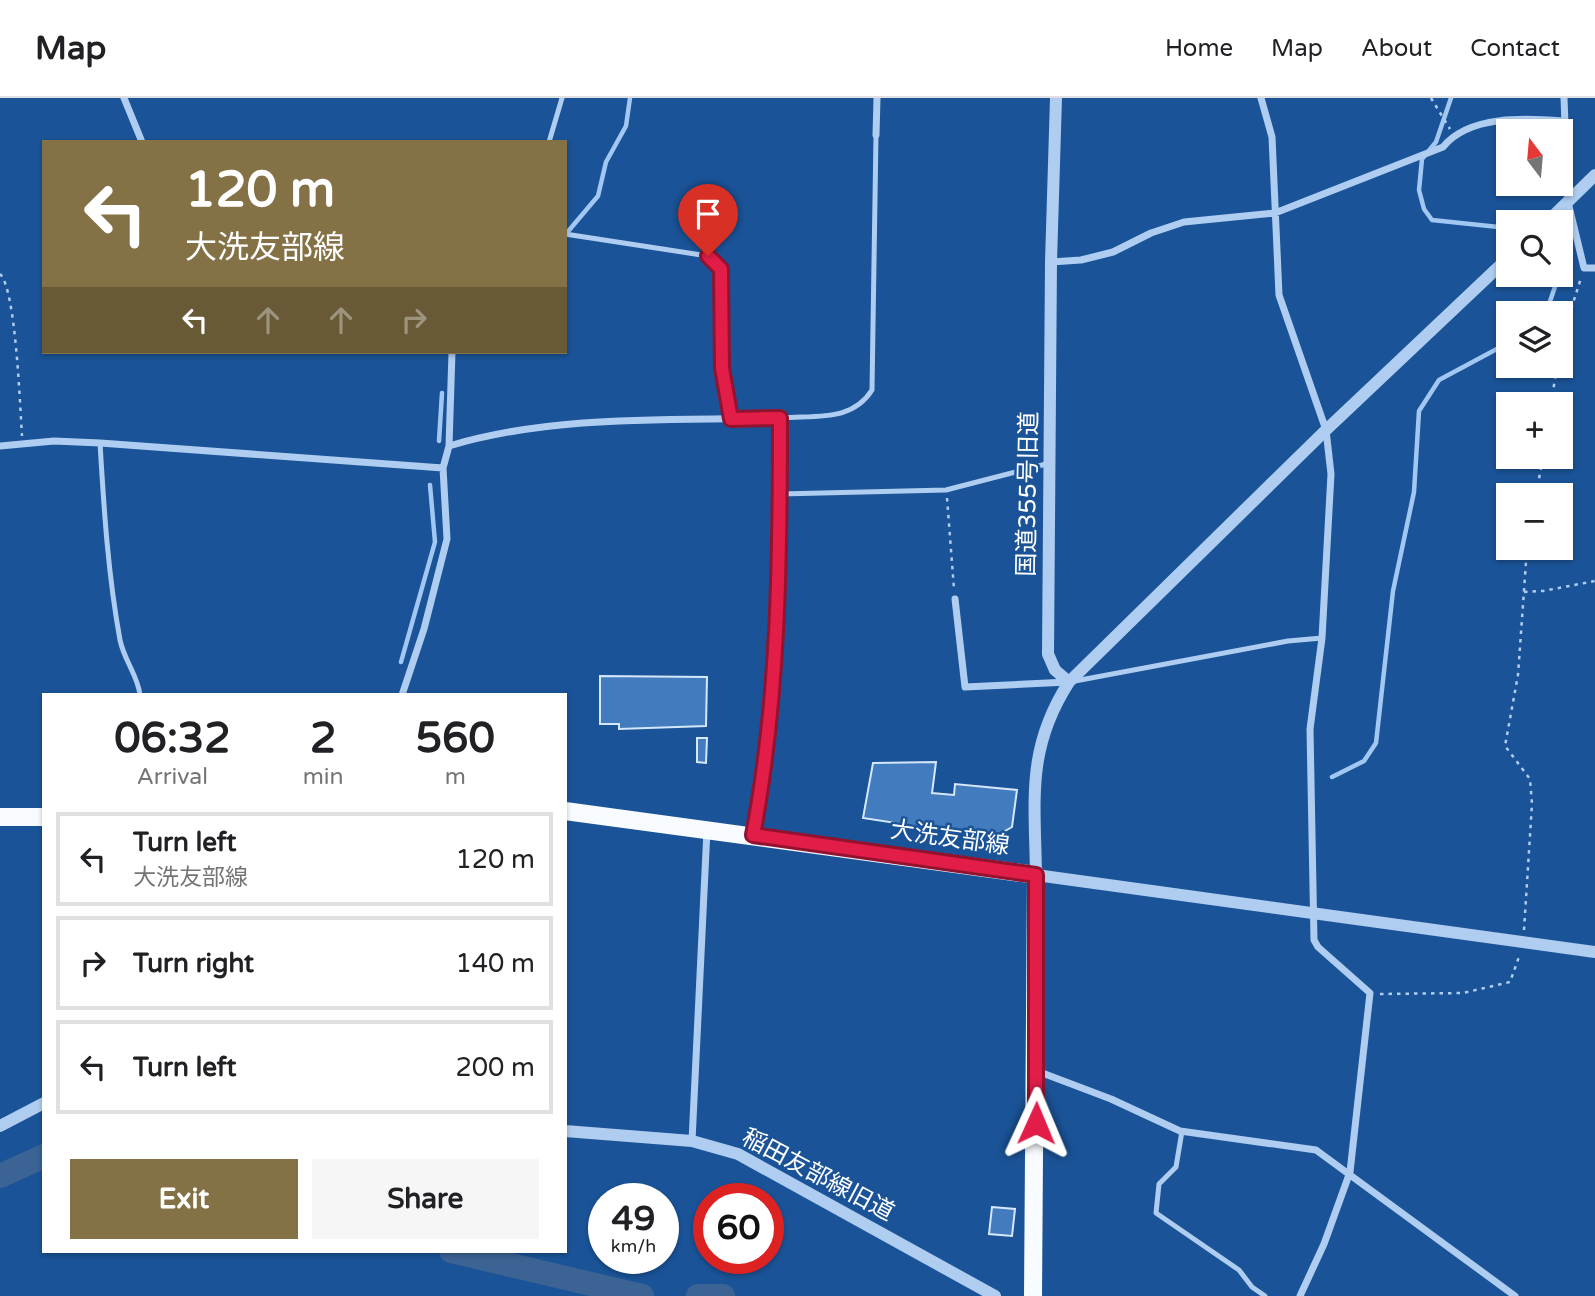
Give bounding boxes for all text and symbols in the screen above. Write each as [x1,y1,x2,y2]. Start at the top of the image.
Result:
text: Map [35,29,106,68]
text: Home [1165,34,1233,63]
text: Map [1271,34,1323,63]
text: About [1361,34,1432,63]
text: Contact [1470,34,1560,63]
north arrow [1496,119,1573,196]
map controls [1496,119,1573,560]
text: 120 m [185,161,335,220]
icon: left [70,168,161,259]
pin [678,184,738,256]
icon: arrive [689,195,727,233]
button: search [1496,210,1573,287]
text: 大洗友部線 [185,229,345,267]
icon: left [176,301,214,339]
icon: ahead [249,301,287,339]
icon: ahead [322,301,360,339]
icon: right [395,301,433,339]
button: layers [1496,301,1573,378]
button: + [1496,392,1573,469]
street label: 国道355号旧道 [1012,411,1044,577]
button: − [1496,483,1573,560]
text: 06:32 [114,713,231,764]
text: 2 [310,713,336,764]
text: 560 [416,713,495,764]
text: Arrival [137,763,208,791]
text: min [303,763,344,791]
text: m [445,763,466,791]
street label: 大洗友部線 [889,815,1011,861]
text: Turn left [133,827,236,858]
icon: left [74,840,112,878]
text: 120 m [455,844,535,875]
text: 大洗友部線 [133,864,248,892]
icon: right [74,944,112,982]
text: Turn right [133,948,254,979]
text: 140 m [455,948,535,979]
icon: left [74,1048,112,1086]
text: Turn left [133,1052,236,1083]
text: 200 m [455,1052,535,1083]
position arrow [999,1086,1073,1160]
street label: 稲田友部線旧道 [737,1123,899,1227]
button: Exit [70,1159,298,1239]
button: Share [312,1159,539,1239]
speed limit sign: 60 [693,1183,784,1274]
text: 49 [612,1198,655,1240]
text: km/h [611,1235,656,1257]

